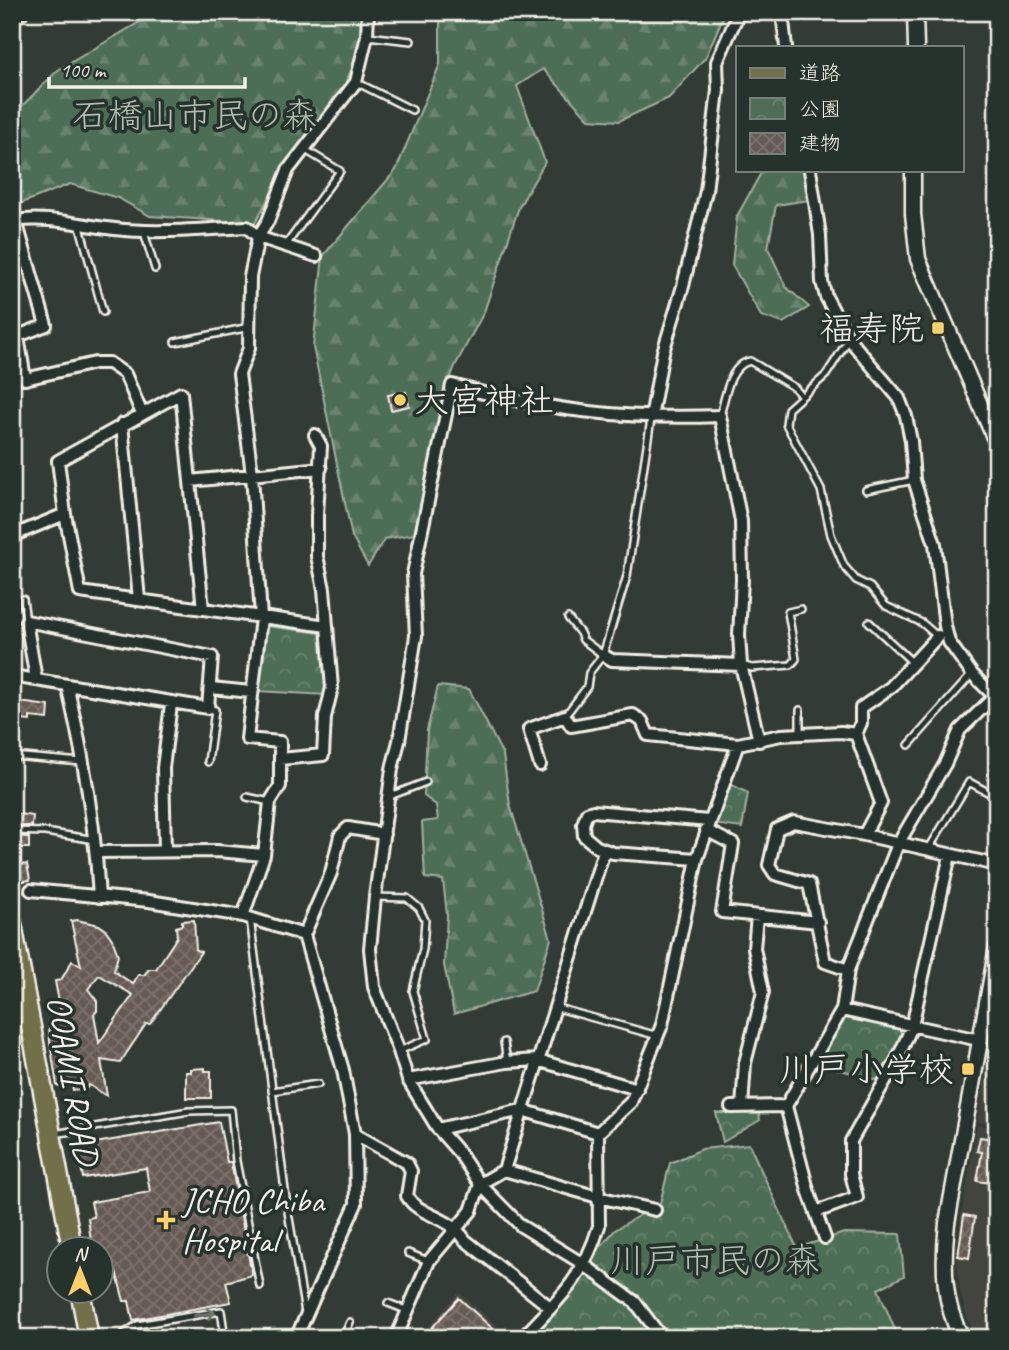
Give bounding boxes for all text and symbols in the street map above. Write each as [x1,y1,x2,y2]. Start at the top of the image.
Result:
scale bar [49,46,245,90]
legend [736,46,964,172]
text: 100 m [60,57,107,83]
text: 道路 [799,60,841,86]
park label: 石橋山市民の森 [72,93,318,138]
text: 公園 [799,96,841,122]
text: 建物 [799,130,841,156]
place label: 福寿院 [819,306,924,351]
marker: 福寿院 [930,320,946,336]
place label: 大宮神社 [414,378,554,423]
marker: 大宮神社 [392,392,408,408]
street label: OOAMI ROAD [36,992,110,1171]
place label: 川戸小学校 [779,1047,954,1092]
marker: 川戸小学校 [960,1061,976,1077]
place label: JCHO Chiba Hospital [180,1178,326,1263]
marker: JCHO Chiba Hospital [156,1210,176,1230]
north arrow [46,1234,116,1304]
park label: 川戸市民の森 [610,1238,820,1283]
text: N [74,1242,89,1266]
one-way arrow [193,1307,216,1320]

